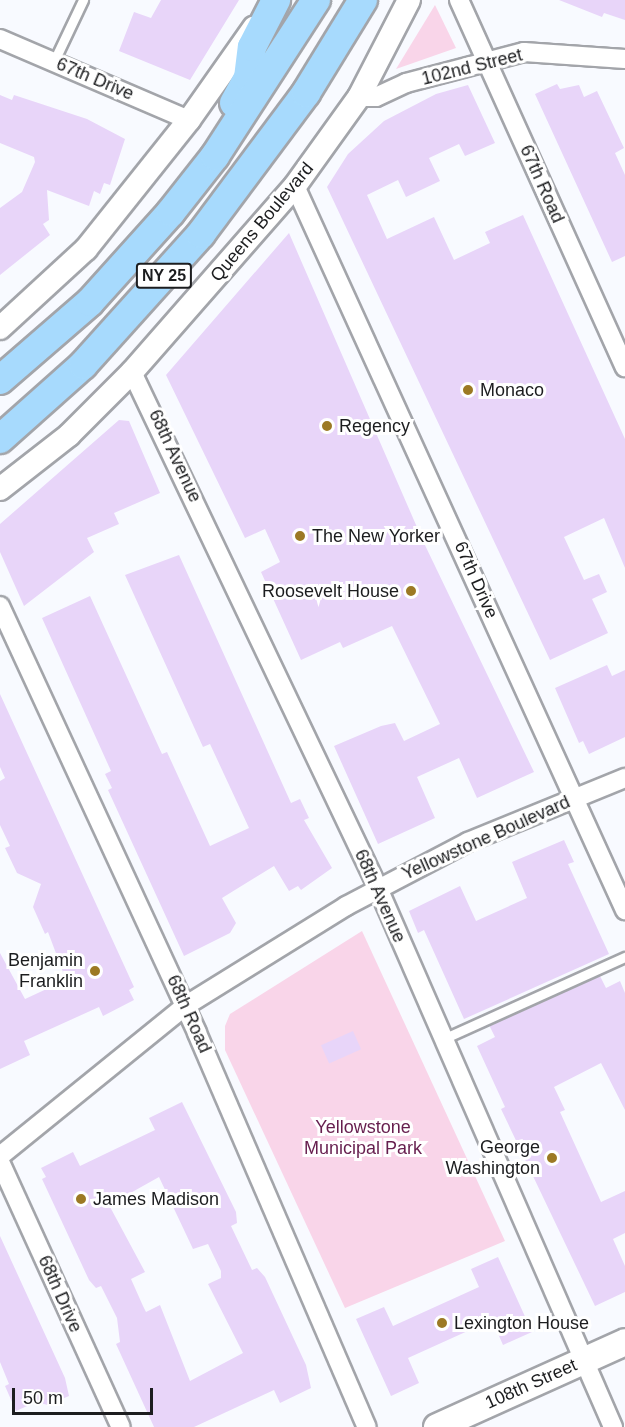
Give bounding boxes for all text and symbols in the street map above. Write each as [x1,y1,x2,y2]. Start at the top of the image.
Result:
street label: 102nd Street [419,44,525,90]
street label: 67th Drive [53,53,137,105]
street label: 67th Road [515,142,569,226]
street label: Queens Boulevard [206,158,318,286]
road number: NY 25 [136,263,192,289]
place label: Monaco [480,379,544,401]
marker: Monaco [461,383,475,397]
street label: 68th Avenue [144,406,206,506]
place label: Regency [339,415,410,437]
marker: Regency [320,419,334,433]
place label: The New Yorker [312,525,440,547]
marker: The New Yorker [293,529,307,543]
street label: 67th Drive [449,538,503,622]
place label: Roosevelt House [262,580,399,602]
marker: Roosevelt House [404,584,418,598]
street label: Yellowstone Boulevard [399,791,573,885]
street label: 68th Avenue [350,846,410,946]
place label: Benjamin Franklin [8,950,83,992]
marker: Benjamin Franklin [88,964,102,978]
street label: 68th Road [162,972,216,1056]
park label: Yellowstone Municipal Park [304,1117,422,1160]
place label: George Washington [446,1137,540,1180]
marker: George Washington [545,1151,559,1165]
place label: James Madison [93,1188,219,1210]
marker: James Madison [74,1192,88,1206]
street label: 68th Drive [33,1252,87,1336]
place label: Lexington House [454,1312,589,1334]
marker: Lexington House [435,1316,449,1330]
street label: 108th Street [482,1354,580,1414]
scale bar [15,1376,156,1414]
text: 50 m [23,1388,63,1408]

